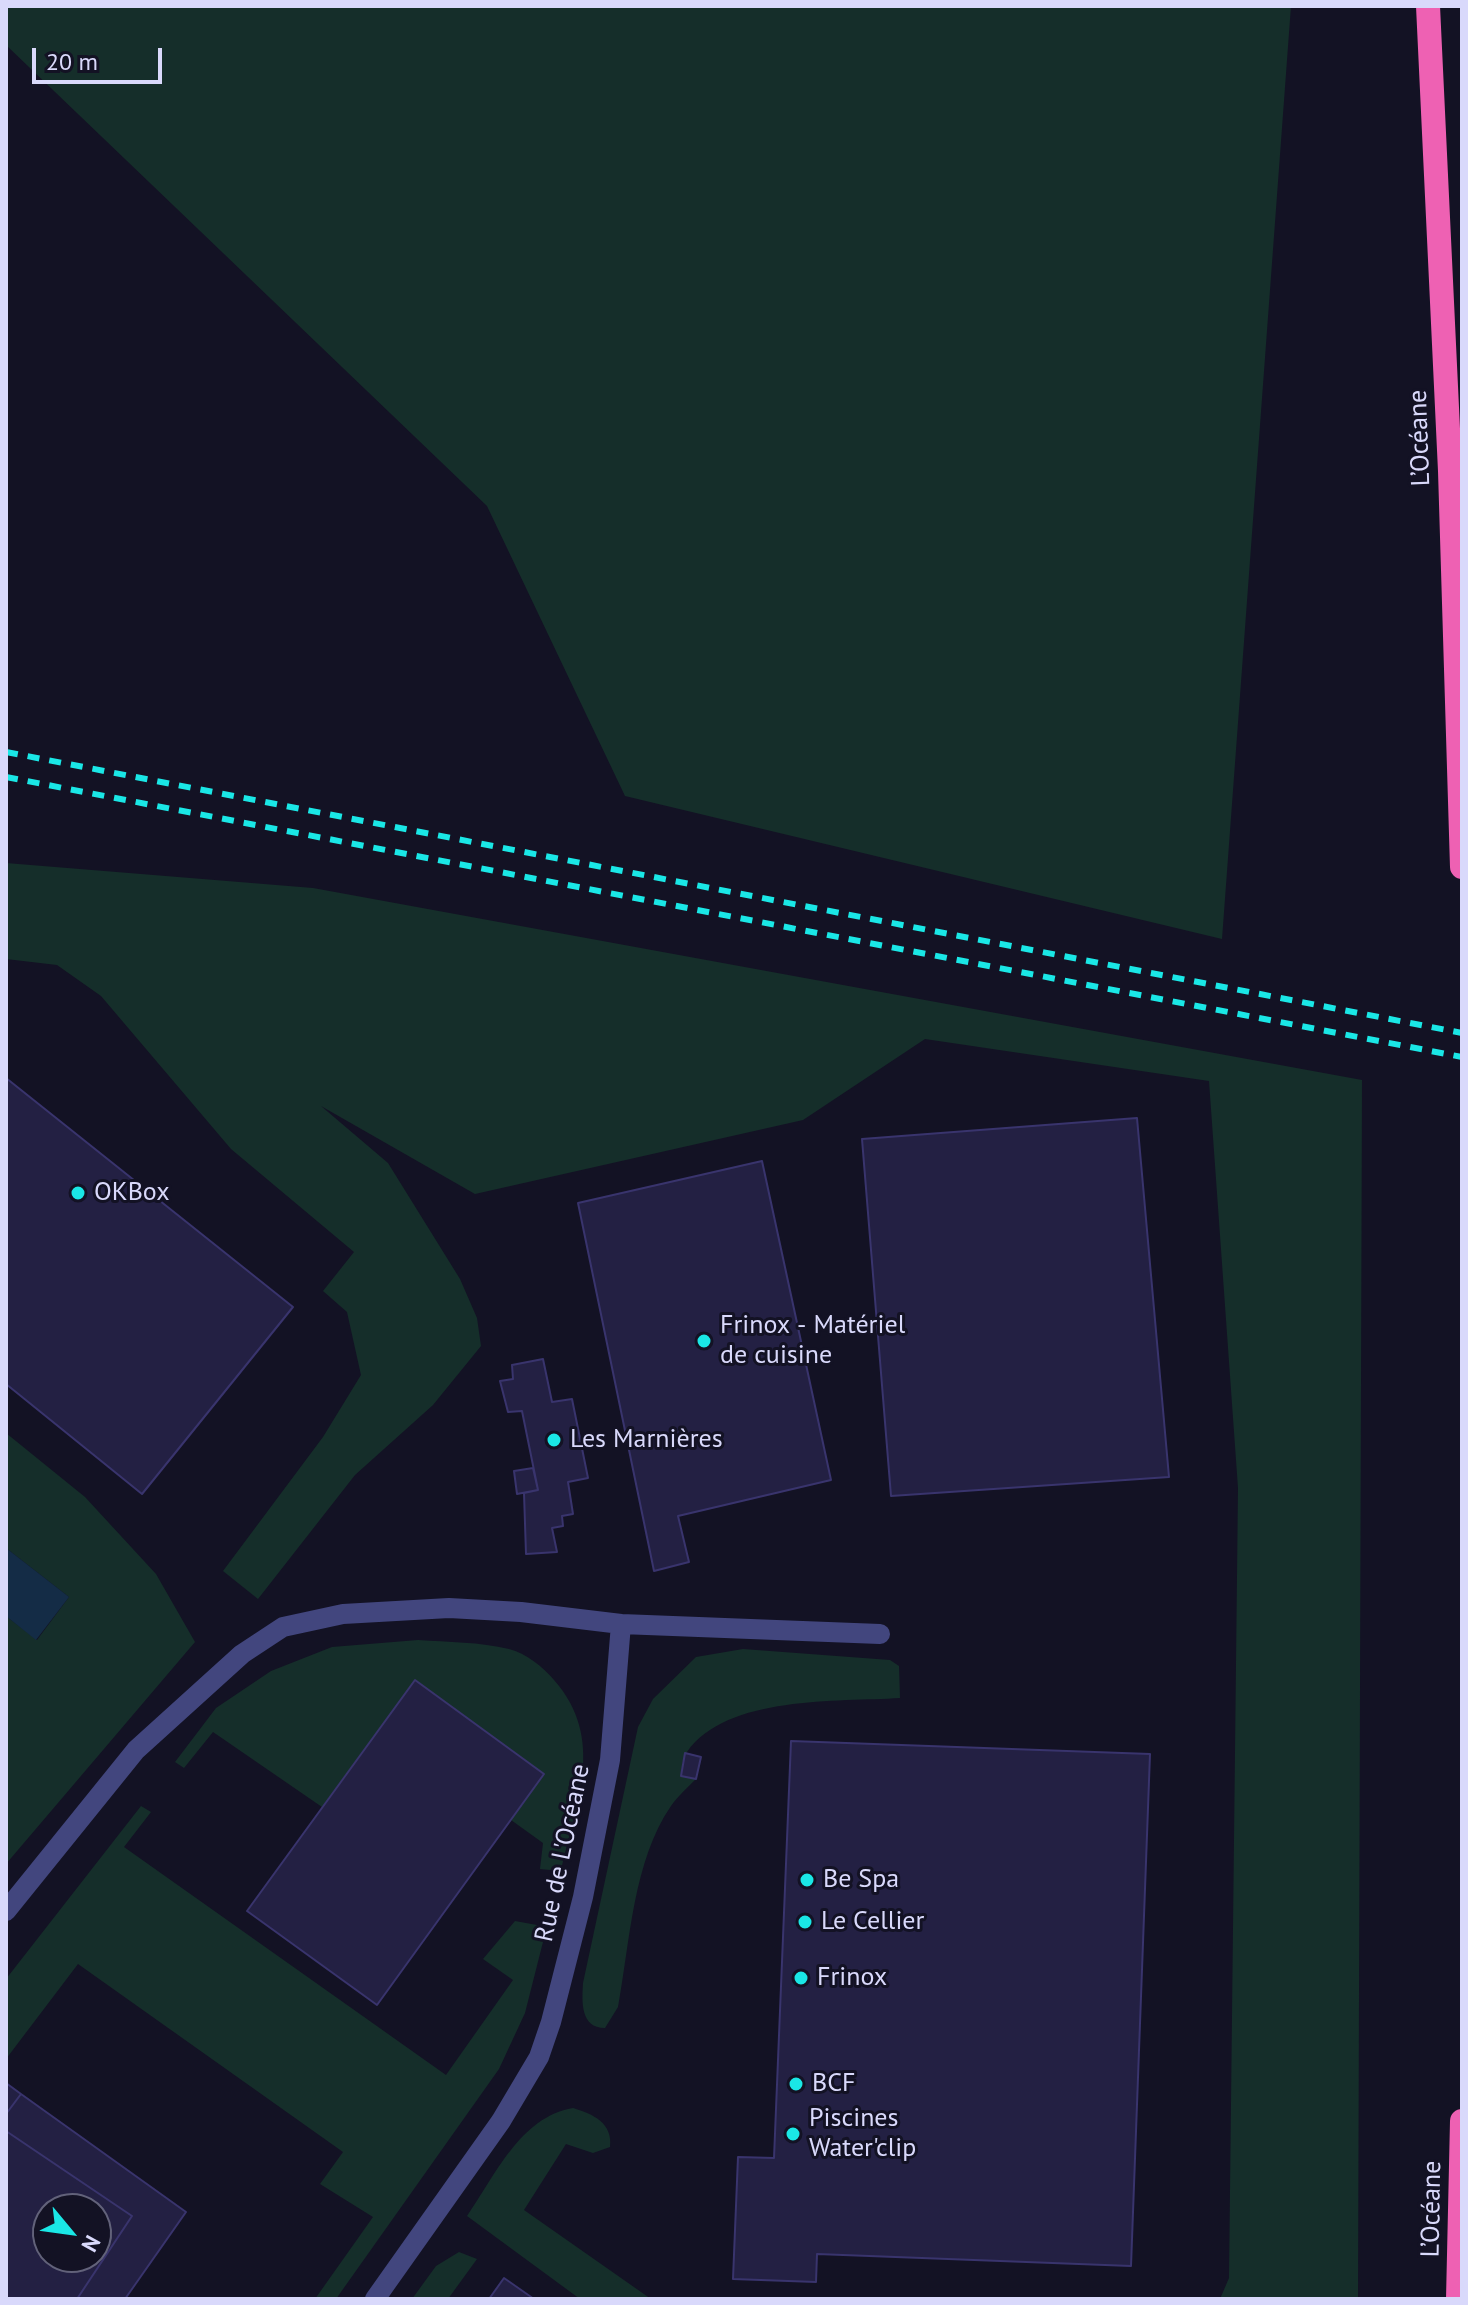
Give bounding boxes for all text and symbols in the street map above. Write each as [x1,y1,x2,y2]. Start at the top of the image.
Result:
scale bar [36,32,166,82]
text: 20 m [46,46,98,77]
street label: L’Océane [1403,389,1437,487]
place label: OKBox [94,1177,170,1209]
marker: OKBox [69,1184,87,1202]
place label: Frinox - Matériel de cuisine [720,1310,905,1372]
marker: Frinox - Matériel de cuisine [695,1332,713,1350]
place label: Les Marnières [570,1424,723,1456]
marker: Les Marnières [545,1431,563,1449]
street label: Rue de L'Océane [529,1761,597,1945]
place label: Be Spa [823,1864,899,1896]
marker: Be Spa [798,1871,816,1889]
place label: Le Cellier [821,1906,924,1938]
marker: Le Cellier [796,1913,814,1931]
place label: Frinox [817,1962,887,1994]
marker: Frinox [792,1969,810,1987]
place label: BCF [812,2068,855,2100]
marker: BCF [787,2075,805,2093]
place label: Piscines Water'clip [809,2103,916,2164]
marker: Piscines Water'clip [784,2125,802,2143]
street label: L’Océane [1416,2160,1448,2258]
north arrow [32,2193,112,2273]
text: N [75,2231,107,2257]

